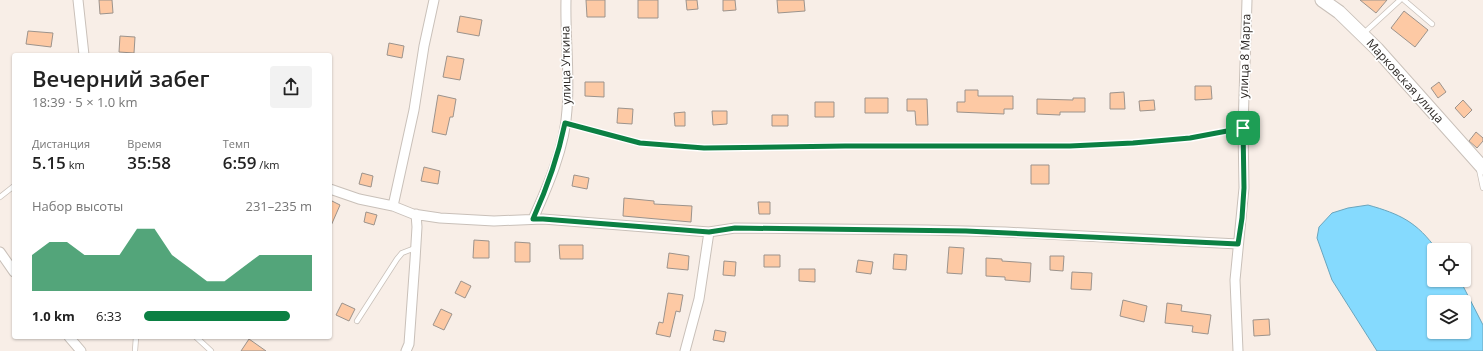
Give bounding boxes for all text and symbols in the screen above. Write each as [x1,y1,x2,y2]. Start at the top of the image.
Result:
street label: улица 8 Марта [1235,13,1254,99]
street label: улица Уткина [556,25,575,105]
street label: Марковская улица [1363,35,1448,127]
text: Вечерний забег [32,63,210,93]
button: share [270,66,312,108]
text: 18:39 · 5 × 1.0 km [32,93,137,111]
pin [1226,111,1260,145]
icon: arrive [1232,117,1254,139]
text: Дистанция [32,136,90,151]
text: Время [127,136,162,151]
text: Темп [223,136,250,151]
text: 5.15 [32,151,66,174]
text: 35:58 [127,151,171,174]
text: 6:59 [223,151,256,174]
text: km [66,157,85,172]
text: /km [256,157,279,172]
text: Набор высоты [32,197,123,215]
text: 231–235 m [245,197,312,215]
map controls [1427,243,1471,339]
button: locate [1427,243,1471,287]
button: layers [1427,295,1471,339]
text: 1.0 km [32,307,75,325]
text: 6:33 [96,307,122,325]

